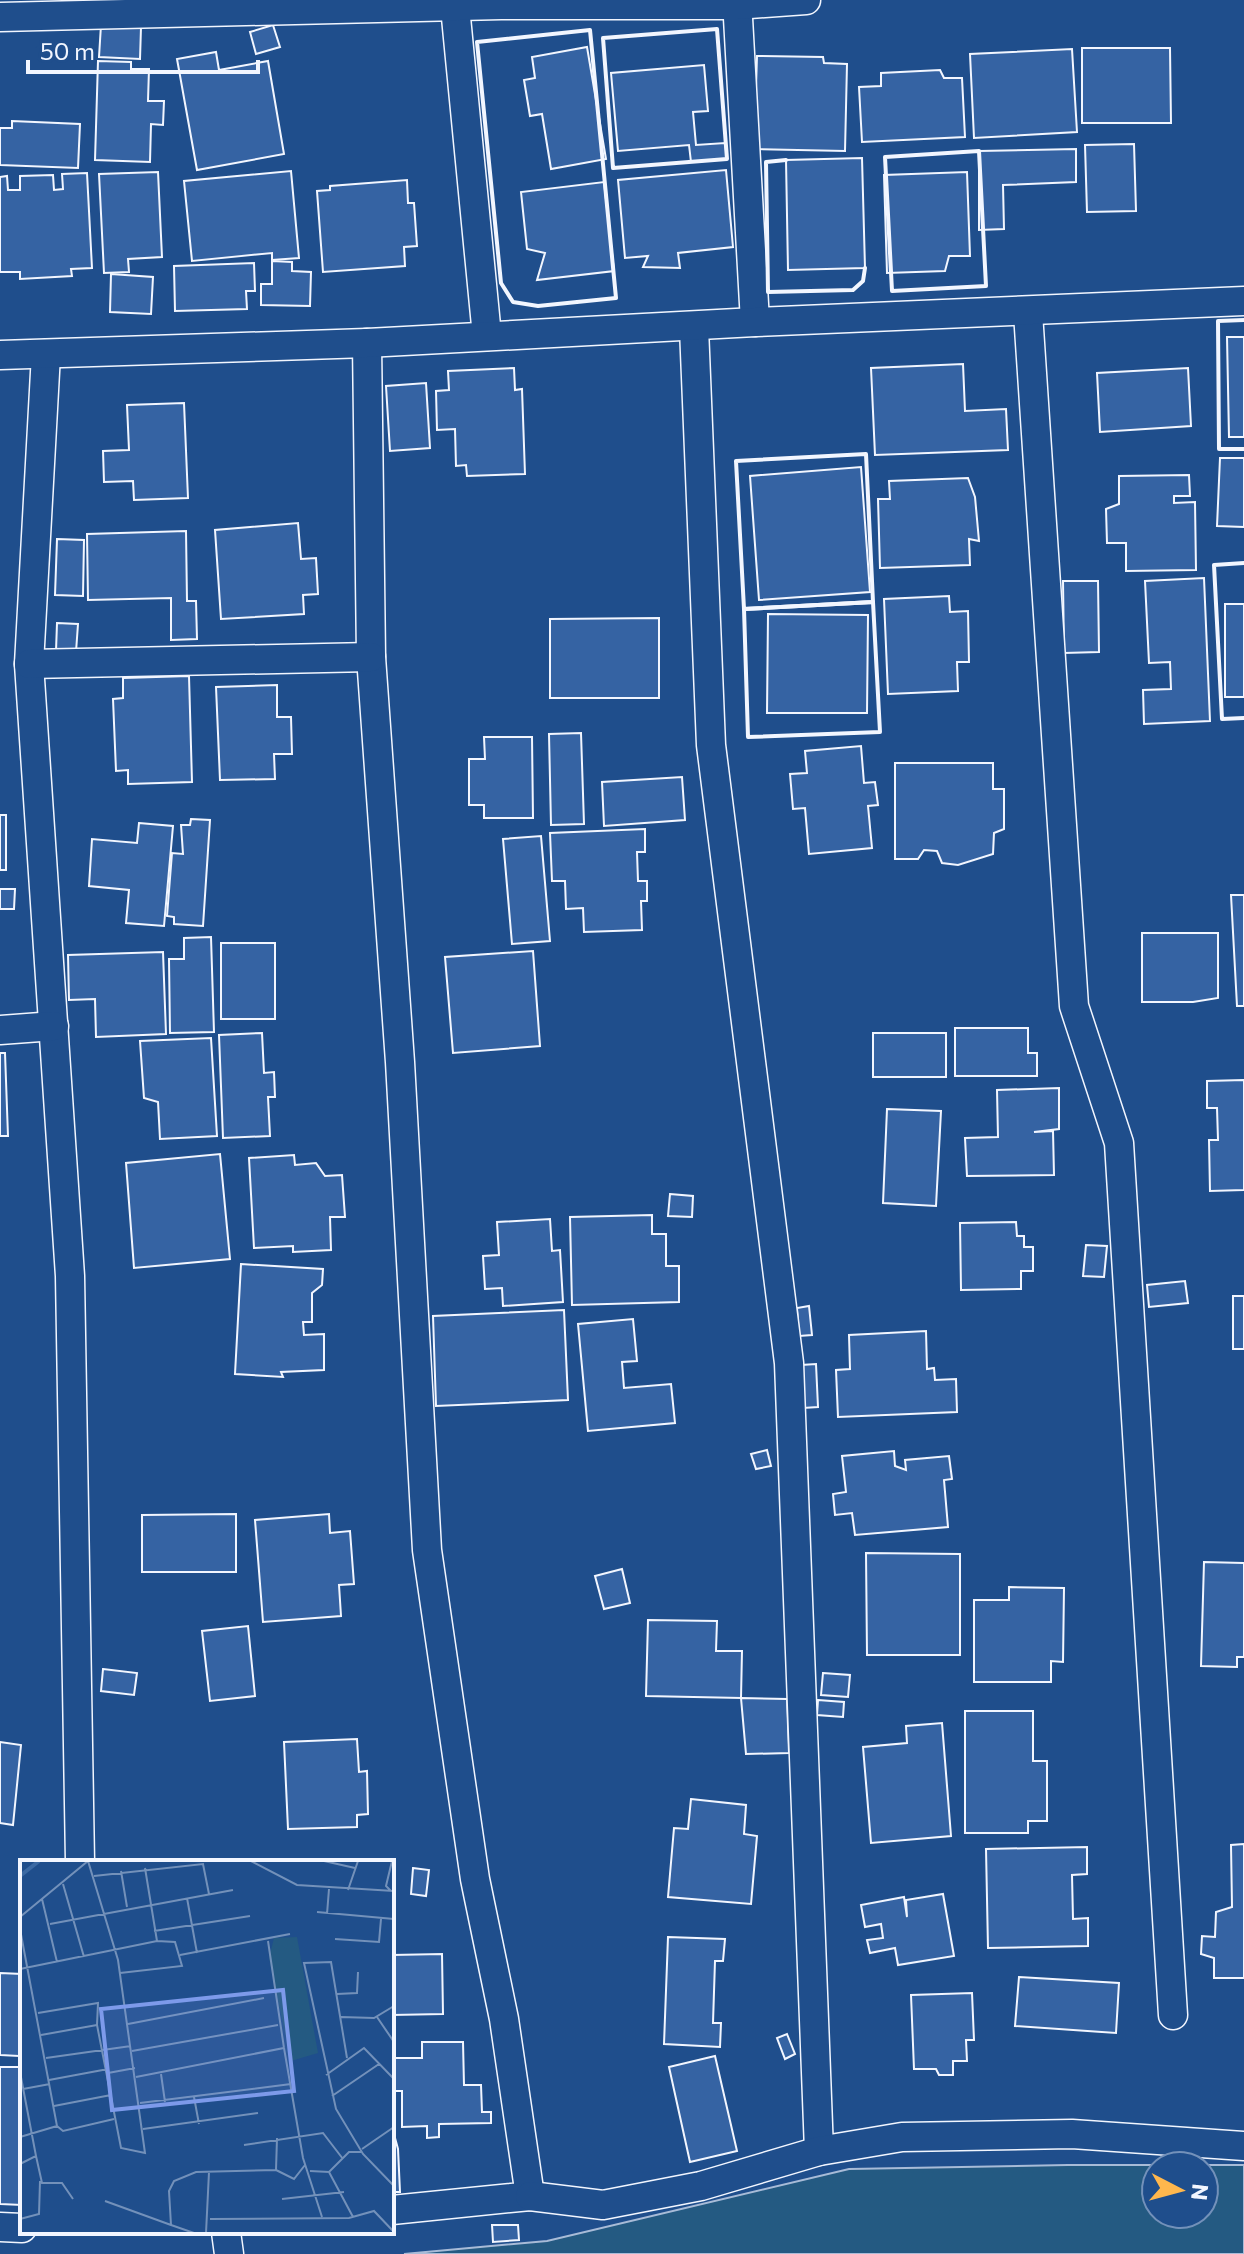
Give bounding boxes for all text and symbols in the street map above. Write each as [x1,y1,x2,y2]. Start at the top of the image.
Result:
scale bar [28,24,258,74]
text: 50 m [40,36,95,65]
inset map [20,1860,394,2234]
north arrow [1140,2150,1220,2230]
text: N [1186,2183,1215,2202]

